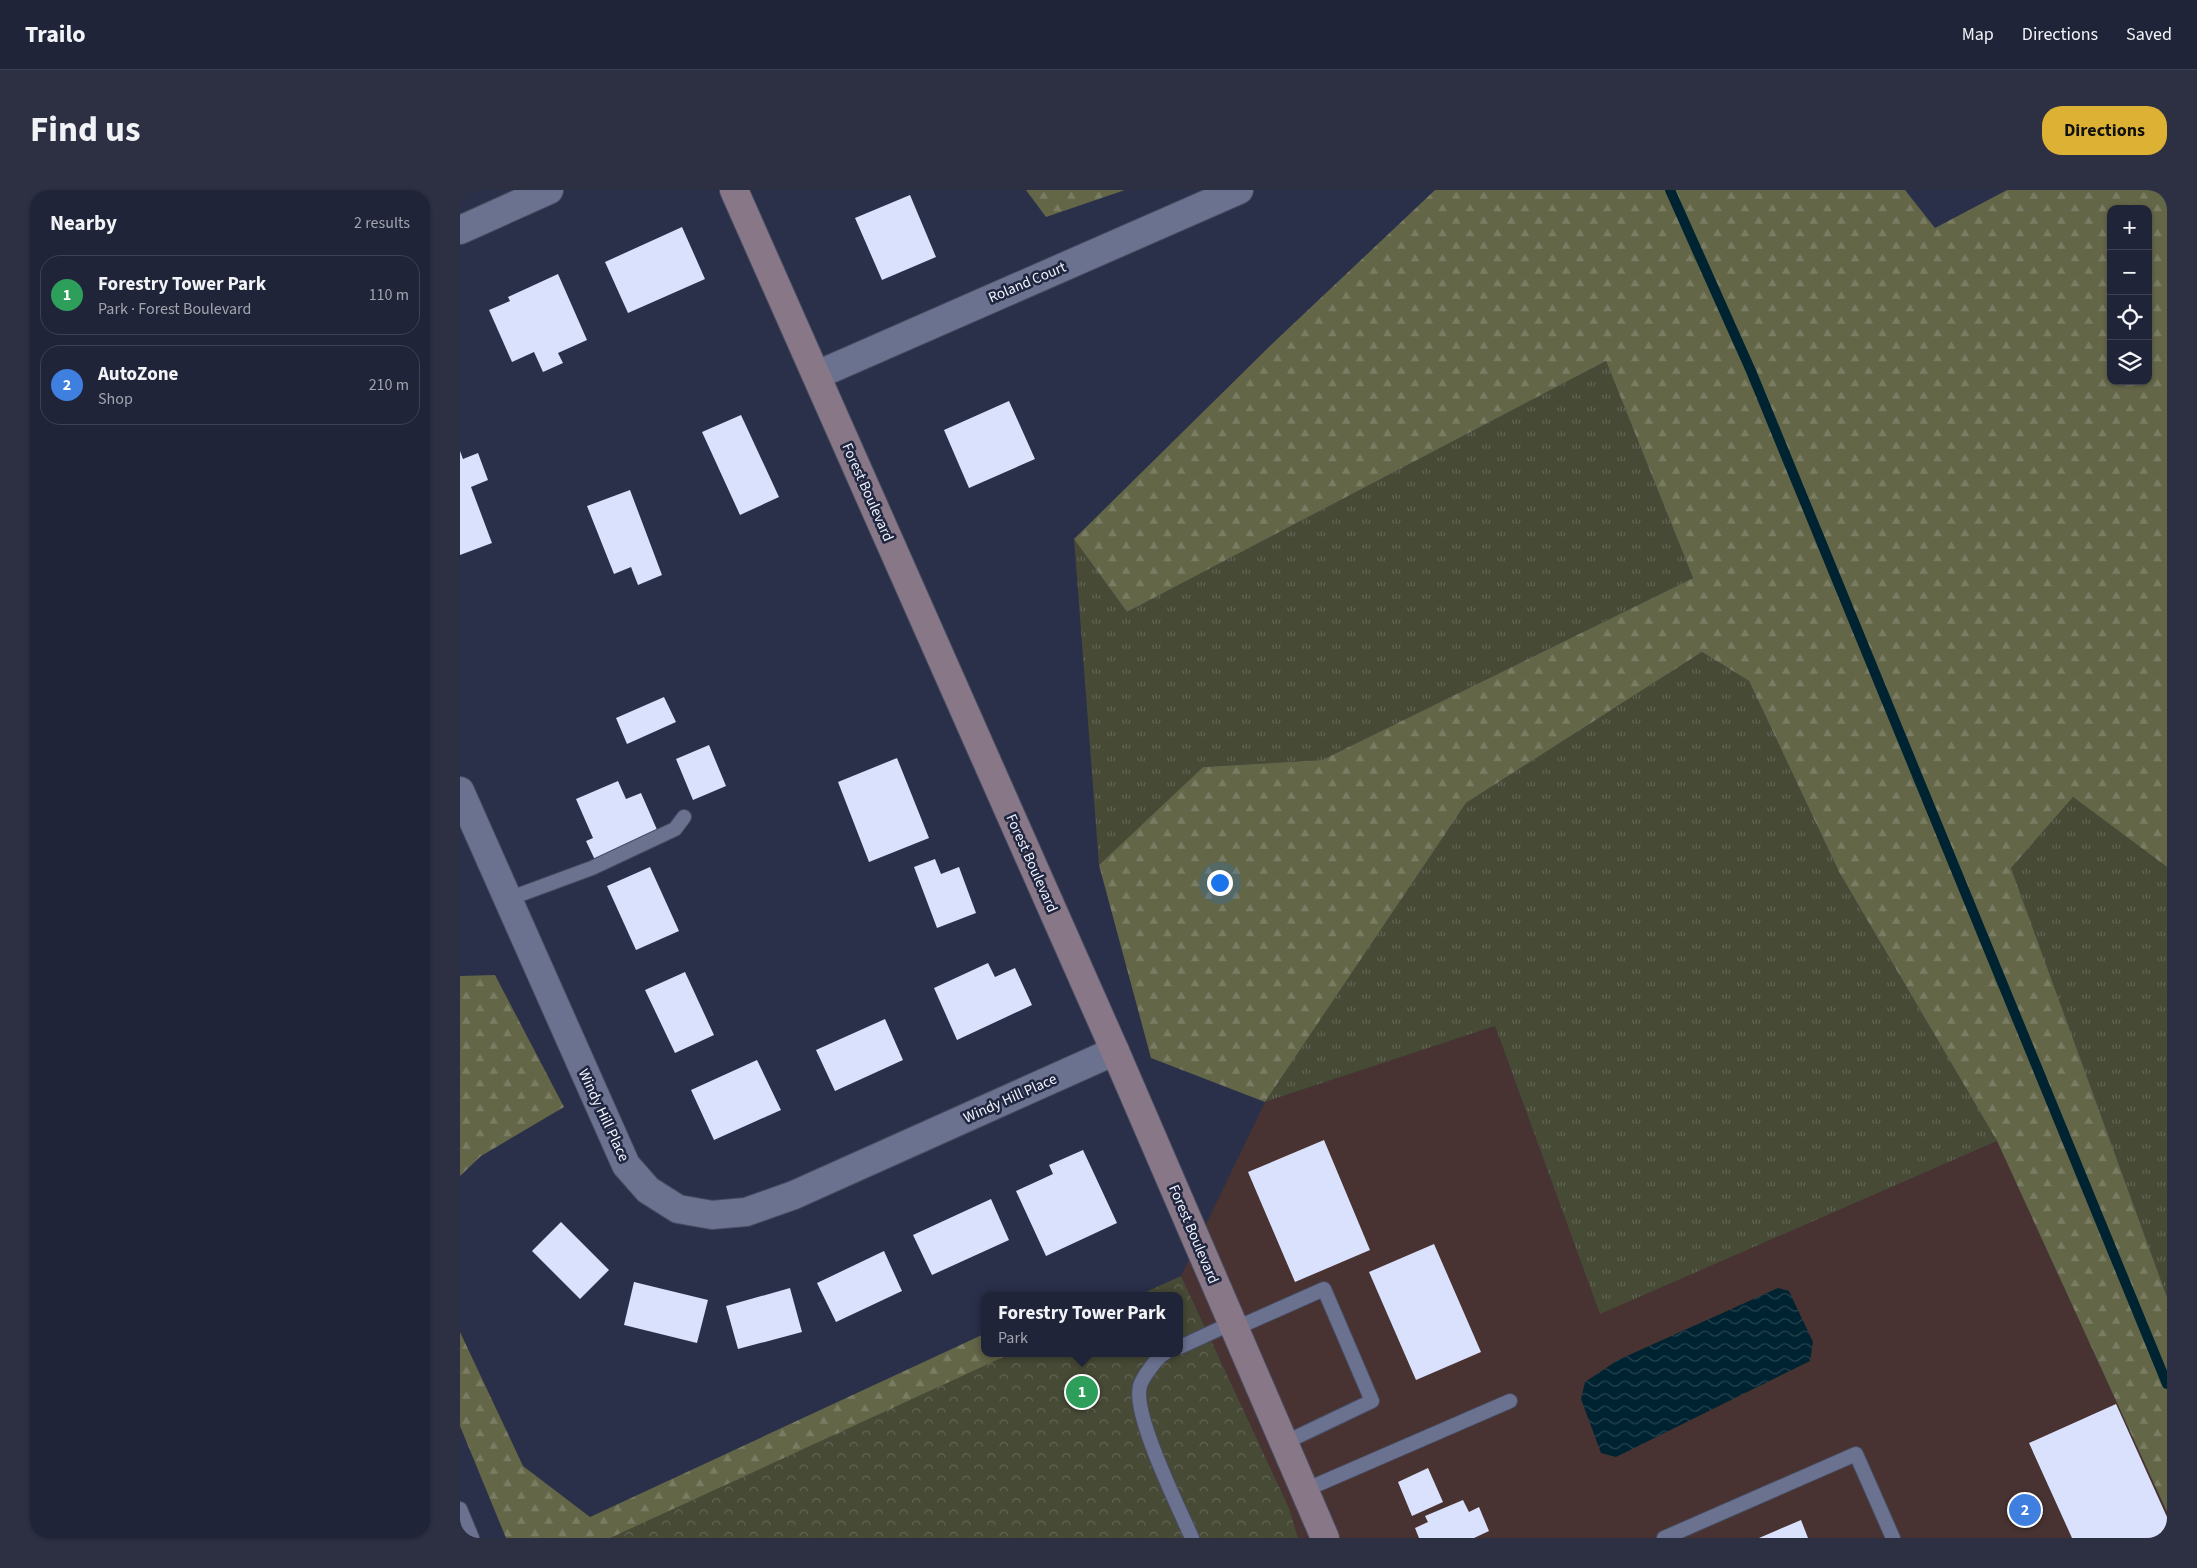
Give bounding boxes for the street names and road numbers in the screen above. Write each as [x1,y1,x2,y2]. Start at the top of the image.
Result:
street label: Roland Court [985,257,1069,308]
street label: Forest Boulevard [836,440,899,545]
street label: Forest Boulevard [1000,811,1063,916]
street label: Windy Hill Place [573,1065,634,1165]
street label: Windy Hill Place [960,1069,1060,1128]
street label: Forest Boulevard [1163,1181,1224,1287]

